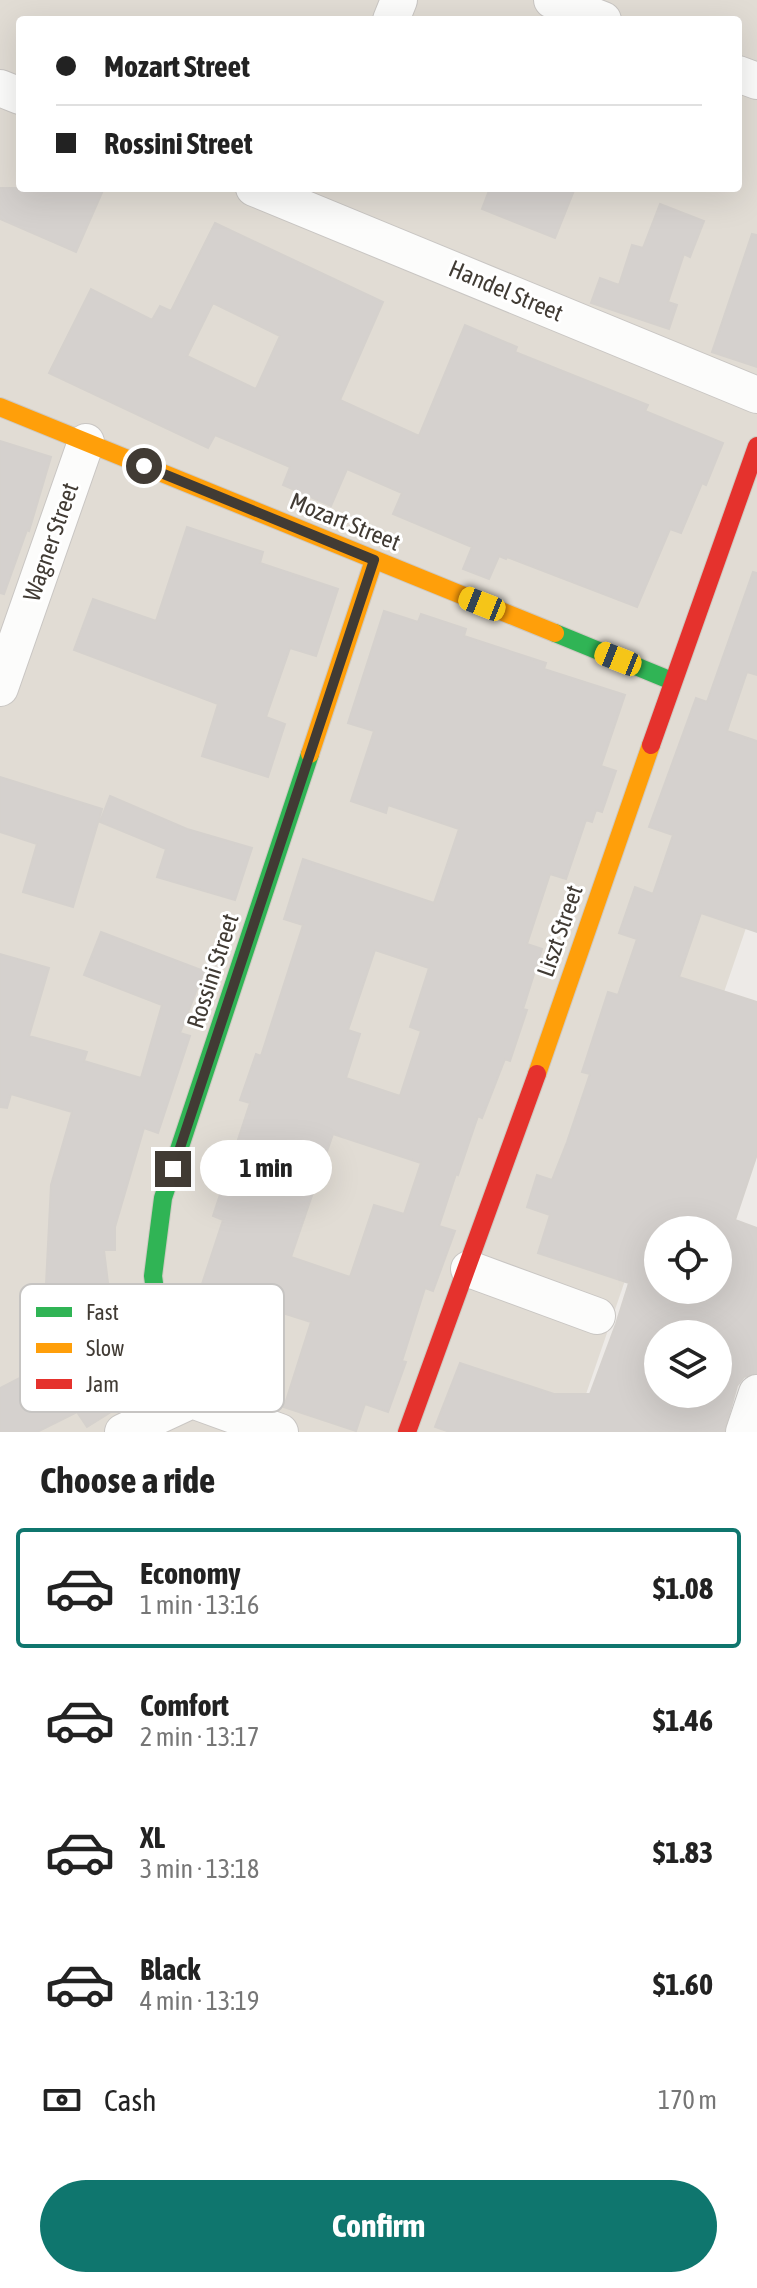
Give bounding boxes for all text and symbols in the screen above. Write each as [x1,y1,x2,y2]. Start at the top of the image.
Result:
text: Mozart Street [104,49,250,83]
text: Rossini Street [104,126,253,160]
street label: Handel Street [445,254,567,327]
route start [126,448,162,484]
street label: Wagner Street [18,479,83,605]
street label: Mozart Street [286,487,404,556]
car [455,584,509,624]
car [591,639,645,679]
street label: Liszt Street [531,882,588,980]
street label: Rossini Street [181,910,244,1032]
callout: 1 min [201,1141,333,1197]
route end [155,1151,191,1187]
text: 1 min [239,1153,293,1183]
map controls [644,1216,732,1408]
button: locate [644,1216,732,1304]
legend [20,1284,284,1412]
text: Fast [86,1299,119,1325]
button: layers [644,1320,732,1408]
text: Slow [86,1335,124,1361]
text: Jam [86,1371,119,1397]
text: Choose a ride [40,1459,215,1501]
icon: car [44,1552,116,1624]
text: Economy [140,1556,241,1590]
text: $1.08 [653,1571,713,1605]
text: 1 min · 13:16 [140,1590,259,1620]
icon: car [44,1684,116,1756]
text: Comfort [140,1688,229,1722]
text: $1.46 [653,1703,713,1737]
text: 2 min · 13:17 [140,1722,259,1752]
icon: car [44,1816,116,1888]
text: XL [140,1820,165,1854]
text: $1.83 [653,1835,713,1869]
text: 3 min · 13:18 [140,1854,259,1884]
icon: car [44,1948,116,2020]
text: Black [140,1952,200,1986]
text: $1.60 [653,1967,713,2001]
text: 4 min · 13:19 [140,1986,259,2016]
icon: cash [40,2078,84,2122]
text: Cash [104,2083,157,2117]
text: 170 m [658,2085,717,2115]
button: Confirm [40,2180,717,2272]

